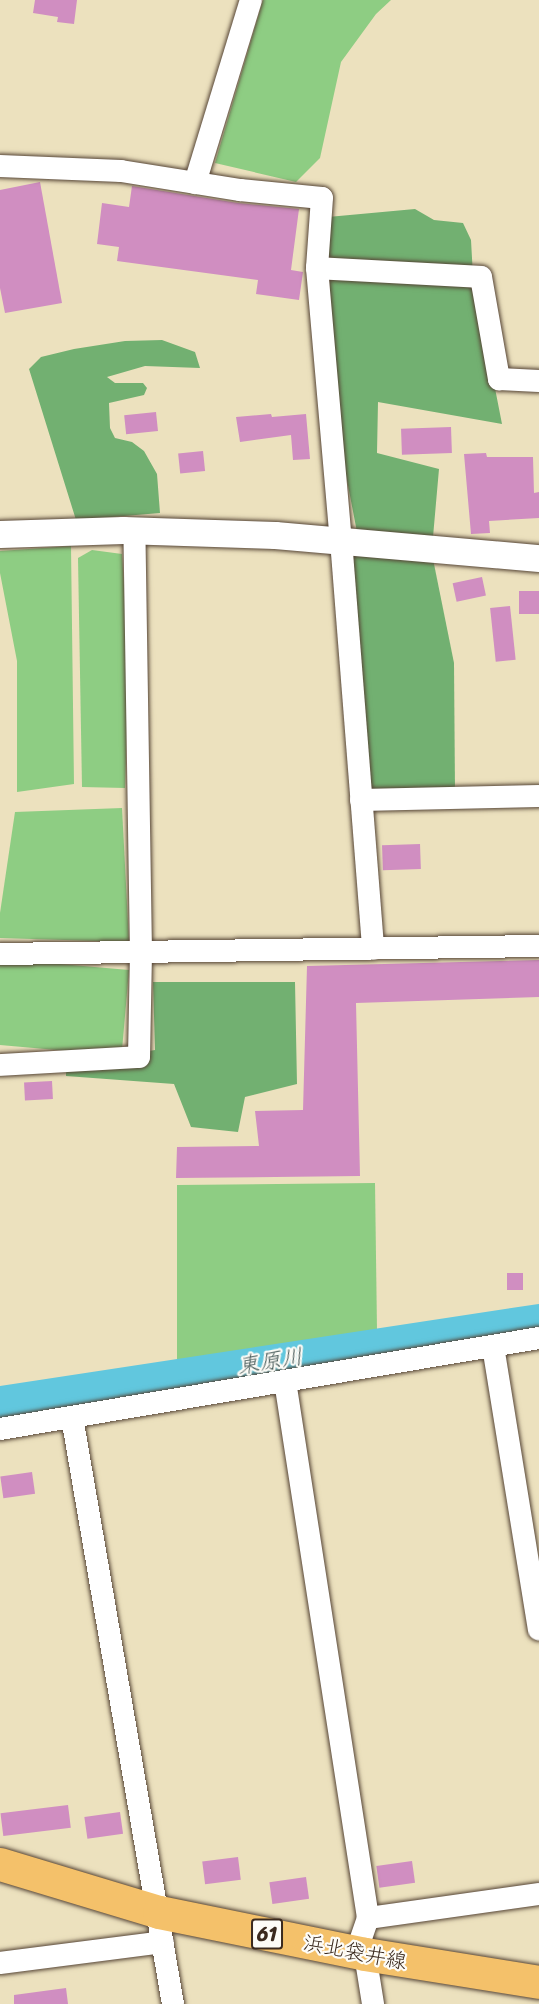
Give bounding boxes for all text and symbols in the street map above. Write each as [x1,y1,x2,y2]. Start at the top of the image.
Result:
water label: 東原川 [235,1343,305,1379]
road number: 61 [250,1917,284,1951]
street label: 浜北袋井線 [301,1930,409,1974]

